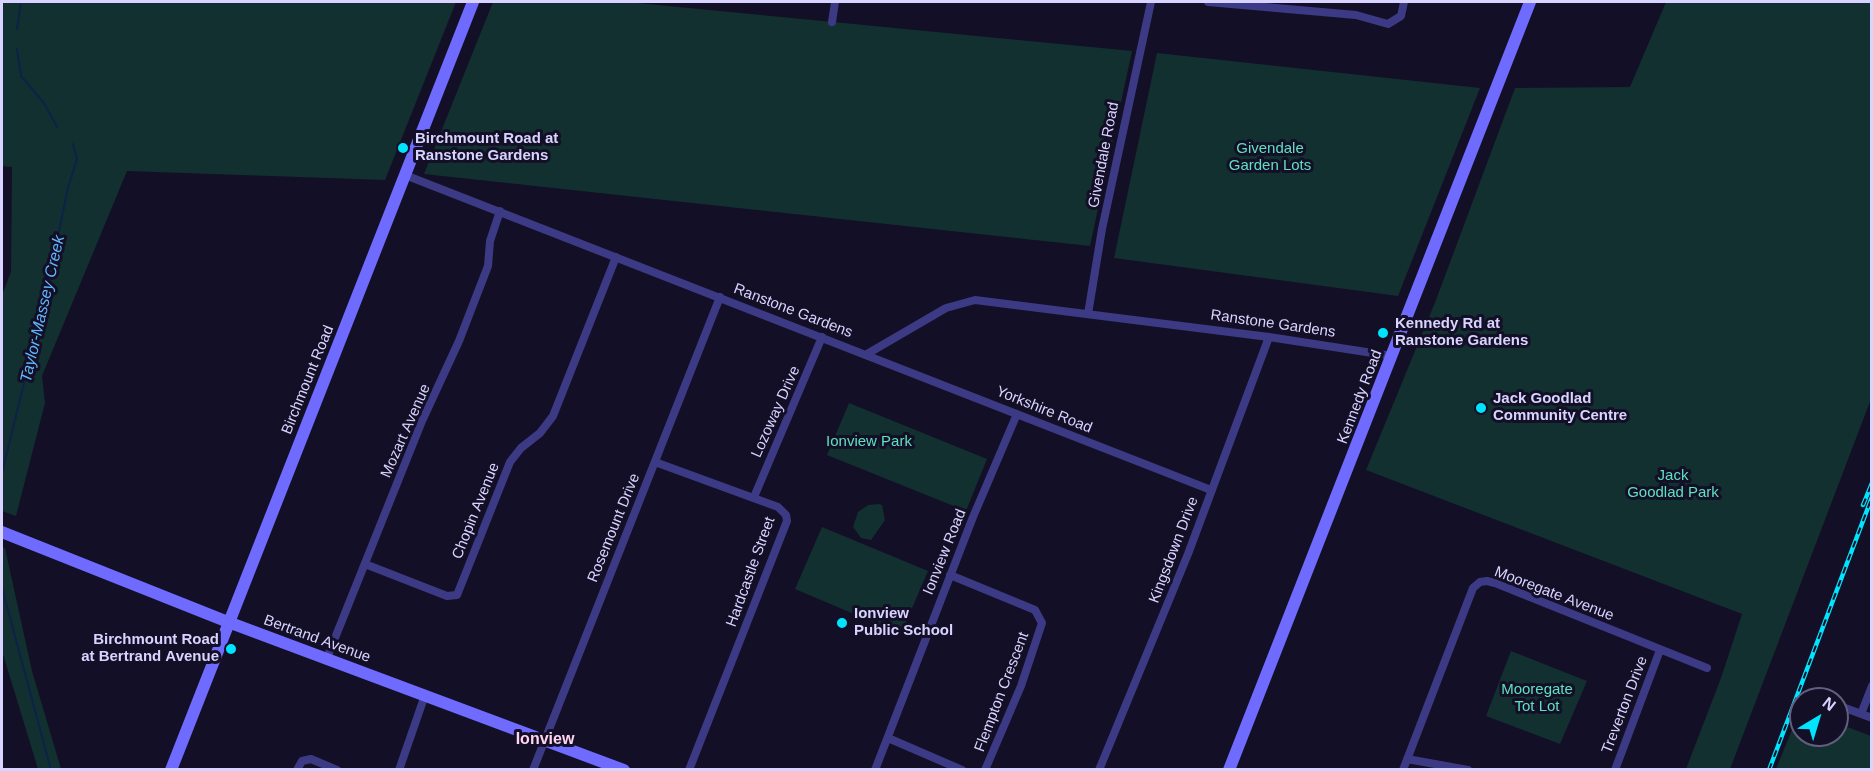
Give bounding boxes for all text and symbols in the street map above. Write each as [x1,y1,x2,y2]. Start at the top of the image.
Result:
street label: Givendale Road [1085,100,1123,210]
place label: Birchmount Road at Ranstone Gardens [415,130,558,165]
park label: Givendale Garden Lots [1229,140,1311,175]
marker: Birchmount Road at Ranstone Gardens [396,141,410,155]
water label: Taylor-Massey Creek [17,234,69,384]
street label: Ranstone Gardens [731,280,855,342]
street label: Ranstone Gardens [1209,306,1337,342]
place label: Kennedy Rd at Ranstone Gardens [1395,315,1528,350]
street label: Birchmount Road [278,323,338,437]
marker: Kennedy Rd at Ranstone Gardens [1376,326,1390,340]
street label: Kennedy Road [1334,347,1386,447]
street label: Lozoway Drive [748,363,804,461]
street label: Mozart Avenue [377,381,435,481]
street label: Yorkshire Road [993,383,1095,437]
place label: Jack Goodlad Community Centre [1493,390,1627,425]
marker: Jack Goodlad Community Centre [1474,401,1488,415]
park label: Ionview Park [826,433,912,451]
street label: Chopin Avenue [448,460,504,562]
park label: Jack Goodlad Park [1627,467,1719,502]
street label: Rosemount Drive [584,471,644,585]
street label: Kingsdown Drive [1145,494,1203,606]
street label: Ionview Road [920,506,970,598]
street label: Hardcastle Street [723,514,779,630]
street label: Mooregate Avenue [1492,563,1616,625]
place label: Ionview Public School [854,605,953,640]
street label: Bertrand Avenue [261,611,373,667]
marker: Ionview Public School [835,616,849,630]
street label: Flempton Crescent [971,630,1033,754]
place label: Birchmount Road at Bertrand Avenue [81,631,219,666]
marker: Birchmount Road at Bertrand Avenue [224,642,238,656]
street label: Treverton Drive [1598,654,1652,756]
park label: Mooregate Tot Lot [1501,681,1573,716]
north arrow [1789,687,1849,747]
text: N [1819,694,1839,714]
district label: Ionview [516,730,574,750]

